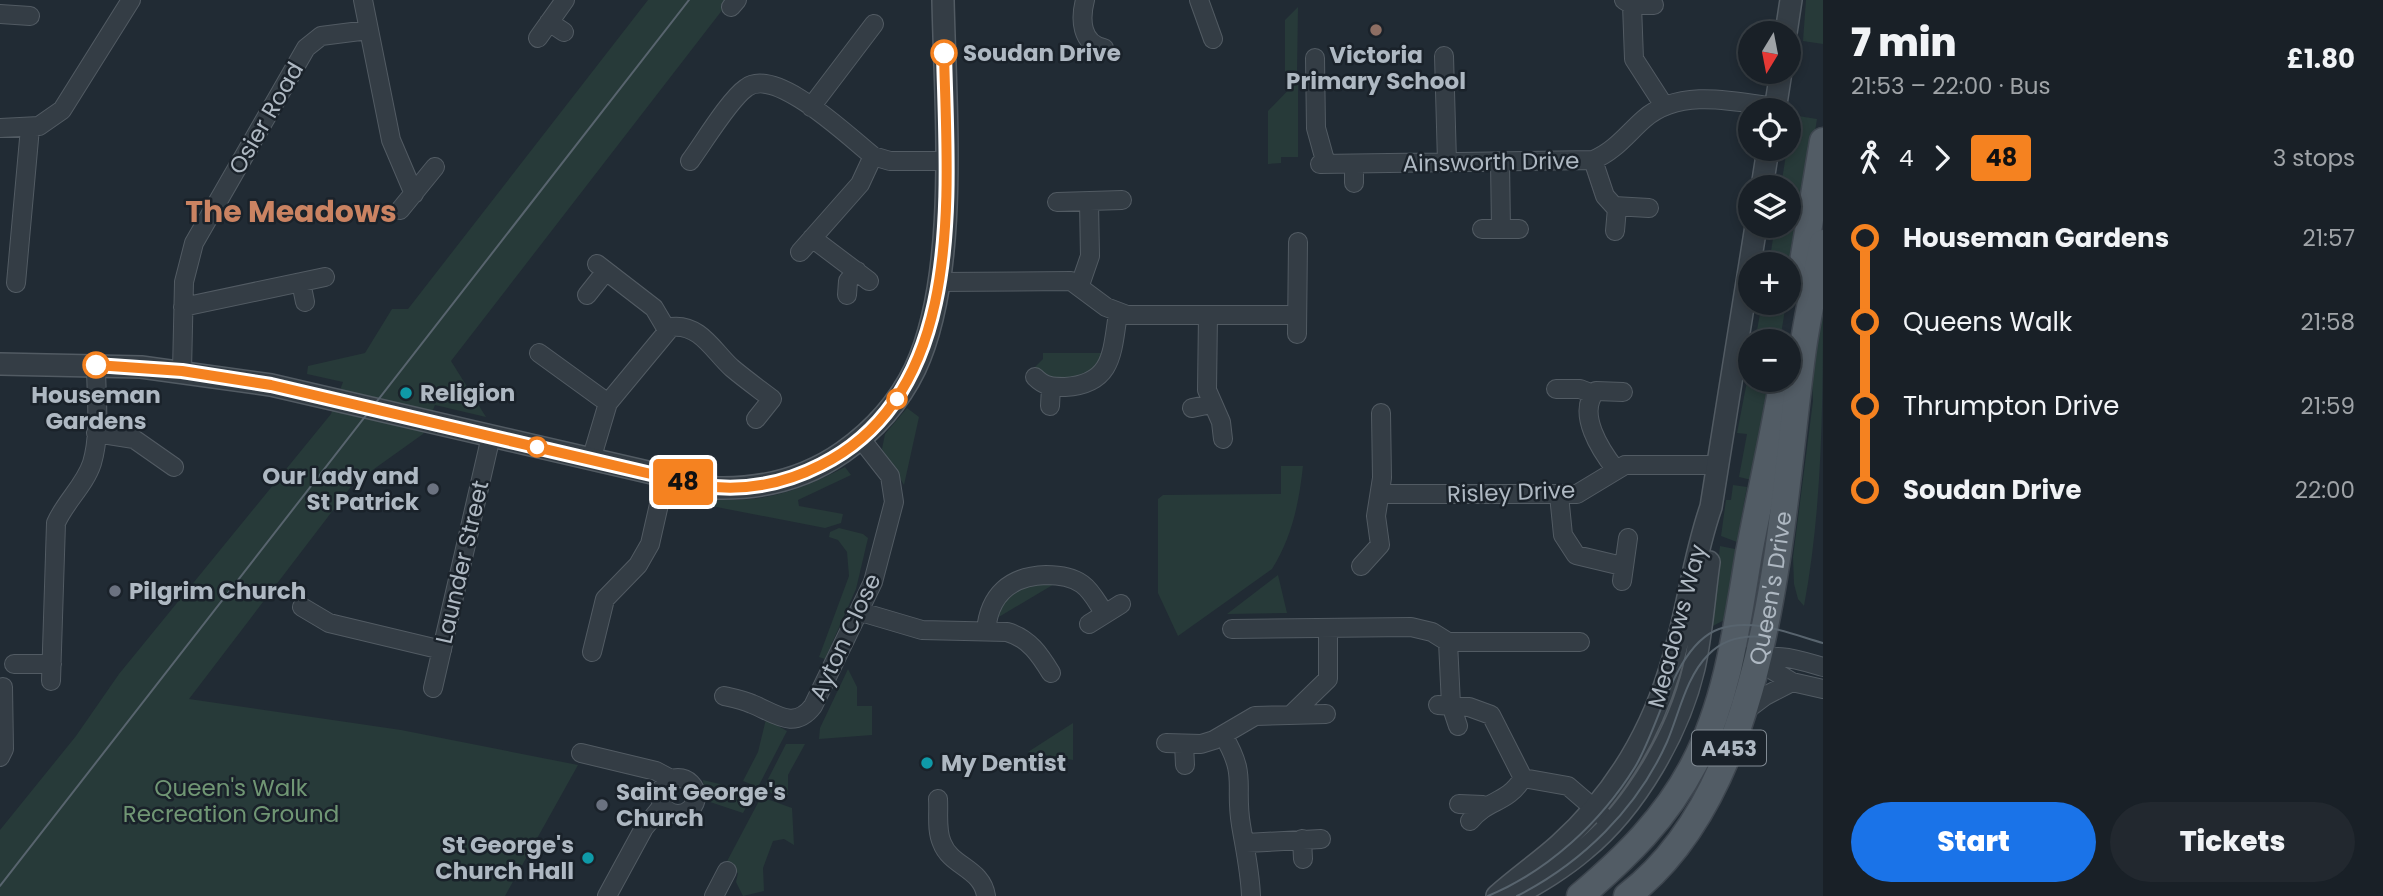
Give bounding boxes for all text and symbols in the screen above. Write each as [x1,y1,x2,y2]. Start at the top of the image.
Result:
text: 7 min [1851,16,1956,69]
north arrow [1738,21,1801,84]
map controls [1738,21,1801,392]
marker: Victoria Primary School [1368,22,1384,38]
place label: Soudan Drive [963,37,1121,69]
place label: Victoria Primary School [1286,39,1466,97]
marker: Soudan Drive [931,40,957,66]
text: £1.80 [2287,41,2355,77]
street label: Osier Road [221,56,311,180]
text: 21:53 – 22:00 · Bus [1851,70,2051,102]
button: locate [1738,98,1801,161]
icon: walk [1851,139,1889,177]
icon: forward [1923,139,1961,177]
text: 48 [1985,141,2017,174]
text: 4 [1899,142,1913,174]
text: 3 stops [2273,142,2355,174]
street label: Ainsworth Drive [1402,144,1580,180]
button: layers [1738,175,1801,238]
district label: The Meadows [185,190,397,233]
text: Houseman Gardens [1903,220,2169,256]
text: 21:57 [2303,222,2355,254]
button: + [1738,252,1801,315]
text: Queens Walk [1903,304,2072,340]
text: 21:58 [2301,306,2355,338]
button: − [1738,329,1801,392]
marker: Houseman Gardens [83,352,109,378]
place label: Religion [420,377,515,409]
place label: Houseman Gardens [31,379,161,437]
marker: Religion [398,385,414,401]
text: Thrumpton Drive [1903,388,2119,424]
unlabelled marker [887,389,907,409]
text: 21:59 [2301,390,2355,422]
unlabelled marker [527,437,547,457]
line badge: 48 [652,459,714,505]
place label: Our Lady and St Patrick [262,460,420,518]
text: 48 [667,465,699,498]
text: Soudan Drive [1903,472,2081,508]
street label: Risley Drive [1446,474,1576,510]
text: 22:00 [2295,474,2355,506]
street label: Launder Street [428,477,496,647]
marker: Our Lady and St Patrick [425,481,441,497]
street label: Queen's Drive [1741,509,1799,668]
street label: Meadows Way [1640,541,1714,711]
street label: Ayton Close [802,568,888,706]
place label: Pilgrim Church [129,575,306,607]
marker: Pilgrim Church [107,583,123,599]
road number: A453 [1692,730,1766,766]
place label: My Dentist [941,747,1066,779]
marker: My Dentist [919,755,935,771]
park label: Queen's Walk Recreation Ground [123,772,339,830]
place label: Saint George's Church [616,776,786,834]
marker: Saint George's Church [594,797,610,813]
button: Start [1851,802,2096,882]
button: Tickets [2110,802,2355,882]
place label: St George's Church Hall [435,829,574,887]
marker: St George's Church Hall [580,850,596,866]

